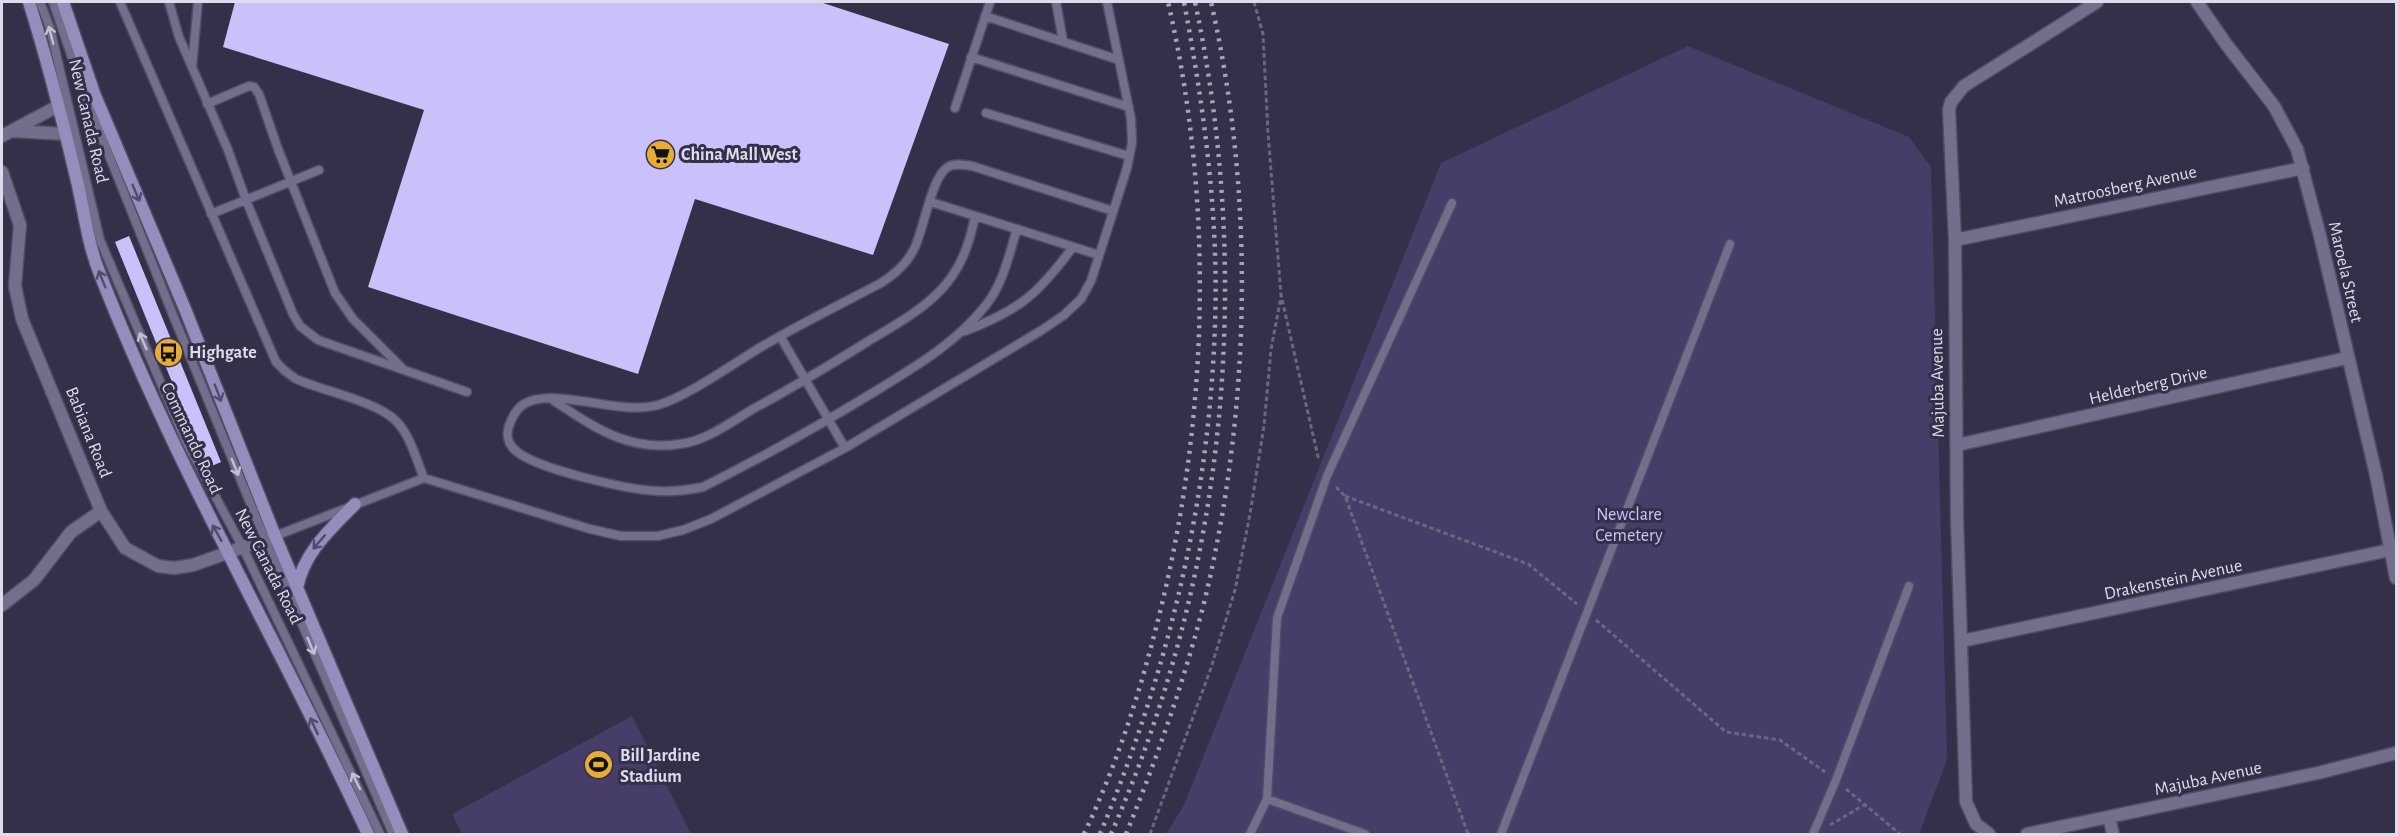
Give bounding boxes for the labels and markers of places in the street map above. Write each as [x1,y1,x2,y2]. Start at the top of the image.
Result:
supermarket icon: China Mall West [644,138,676,170]
place label: China Mall West [681,146,797,164]
bus stop icon: Highgate [152,336,184,368]
place label: Highgate [189,344,257,362]
place label: Bill Jardine Stadium [620,747,700,786]
sports icon: Bill Jardine Stadium [583,749,615,781]

